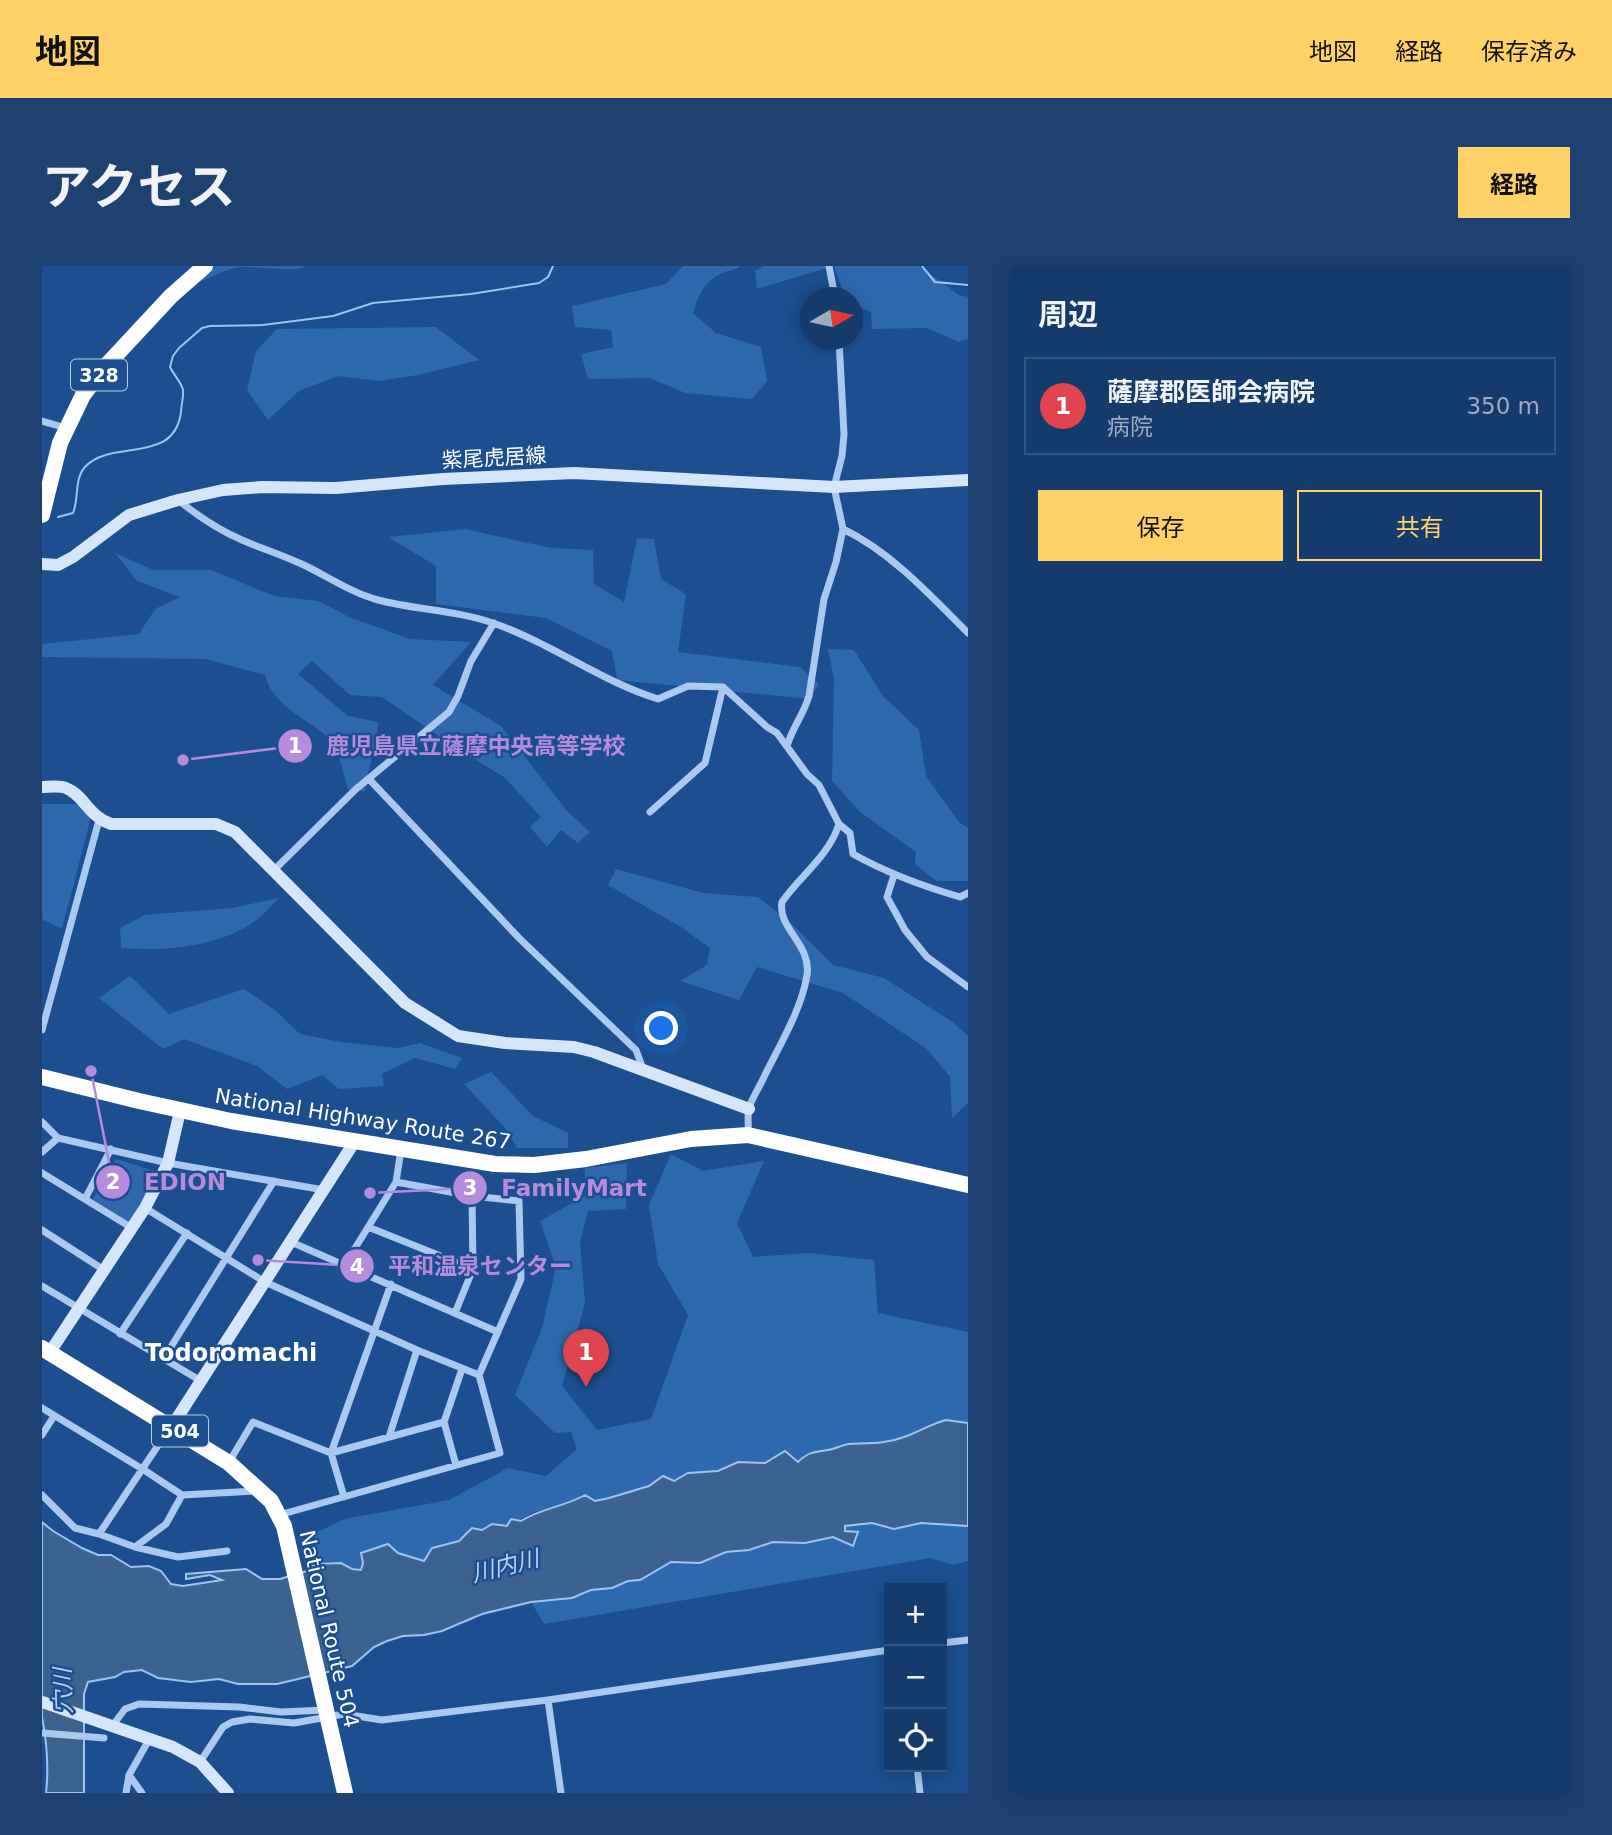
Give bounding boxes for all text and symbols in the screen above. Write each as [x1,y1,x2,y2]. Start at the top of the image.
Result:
text: 地図 [35,32,101,71]
text: 地図 [1309,38,1357,66]
text: 経路 [1395,38,1443,66]
text: 保存済み [1481,38,1577,66]
button: 経路 [1458,147,1570,218]
text: アクセス [42,159,236,216]
north arrow [800,287,863,350]
text: 周辺 [1038,297,1098,332]
road number: 328 [71,360,127,390]
text: 薩摩郡医師会病院 [1107,377,1315,407]
text: 1 [1055,393,1071,419]
text: 350 m [1466,393,1540,419]
text: 病院 [1107,414,1153,440]
street label: 紫尾虎居線 [441,443,547,473]
button: 保存 [1038,490,1283,561]
button: 共有 [1297,490,1542,561]
callout: 鹿児島県立薩摩中央高等学校 [278,724,640,768]
text: 鹿児島県立薩摩中央高等学校 [327,733,626,759]
text: 1 [288,734,302,758]
your location [644,1011,678,1045]
street label: National Highway Route 267 [213,1084,513,1154]
callout: EDION [95,1160,240,1204]
callout: FamilyMart [453,1166,661,1210]
text: EDION [144,1169,226,1195]
text: 2 [106,1170,120,1194]
text: FamilyMart [501,1175,647,1201]
text: 3 [463,1176,477,1200]
callout: 平和温泉センター [339,1244,586,1288]
text: 平和温泉センター [388,1253,572,1279]
text: 4 [350,1255,364,1279]
pin: 1 [563,1329,609,1387]
district label: Todoromachi [145,1339,317,1367]
road number: 504 [152,1415,208,1446]
street label: National Route 504 [295,1528,363,1730]
water label: 川内川 [468,1544,545,1587]
map controls [884,1583,947,1772]
button: + [884,1583,947,1646]
button: − [884,1646,947,1709]
water label: 穴川 [49,1665,77,1714]
button: locate [884,1709,947,1772]

